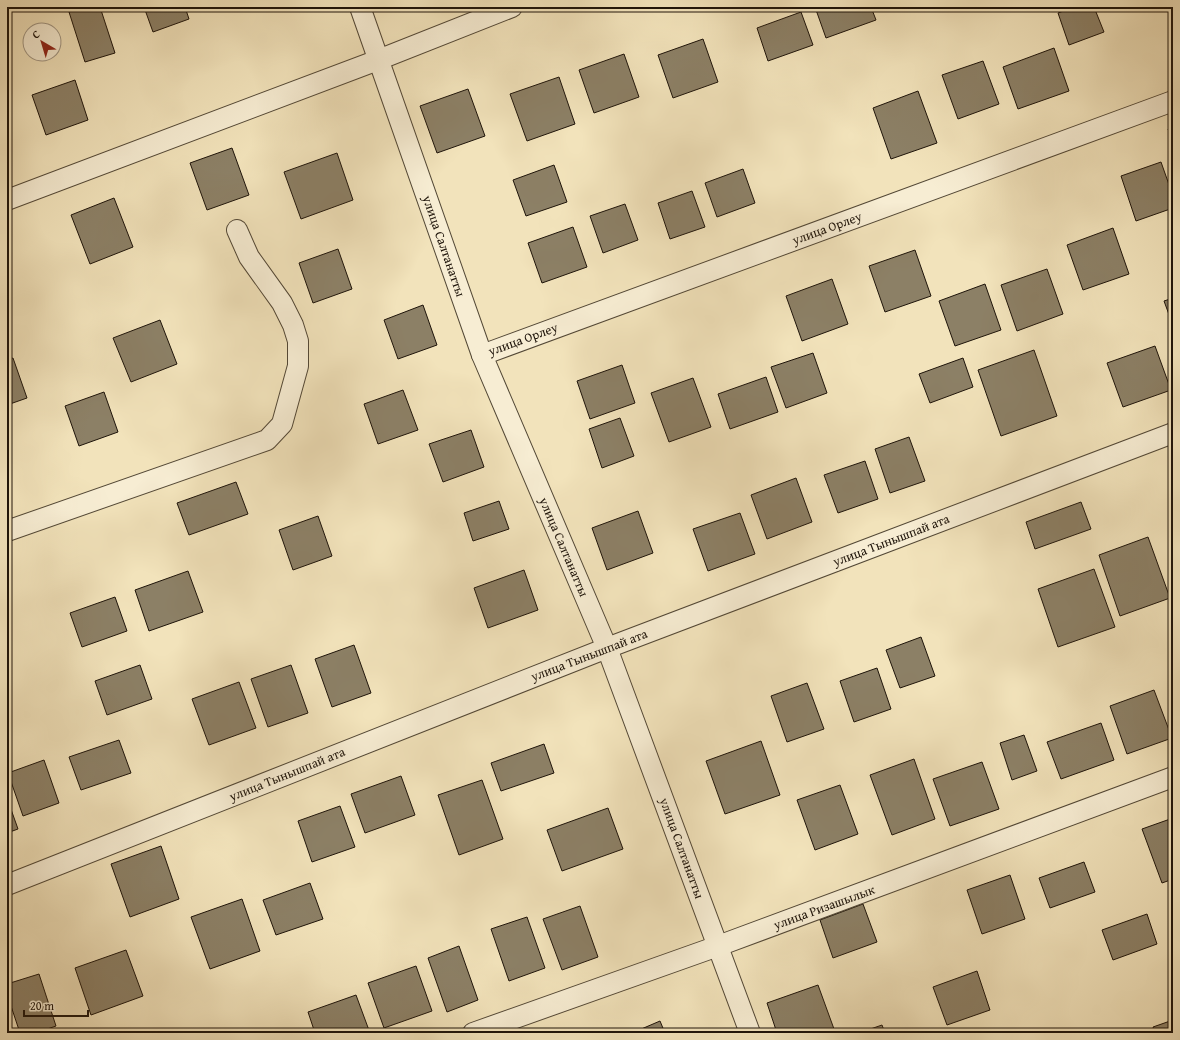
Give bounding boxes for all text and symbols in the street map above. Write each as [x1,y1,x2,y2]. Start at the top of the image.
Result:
north arrow [22,22,62,62]
text: С [28,26,43,42]
street label: улица Салтанатты [417,192,470,299]
street label: улица Орлеу [789,207,865,250]
street label: улица Орлеу [485,318,561,361]
street label: улица Салтанатты [534,493,593,600]
street label: улица Тынышпай ата [829,509,953,571]
street label: улица Тынышпай ата [527,624,651,686]
street label: улица Тынышпай ата [225,742,349,806]
street label: улица Салтанатты [655,794,709,901]
street label: улица Ризашылык [770,880,877,934]
scale bar [24,992,88,1018]
text: 20 m [30,997,54,1014]

